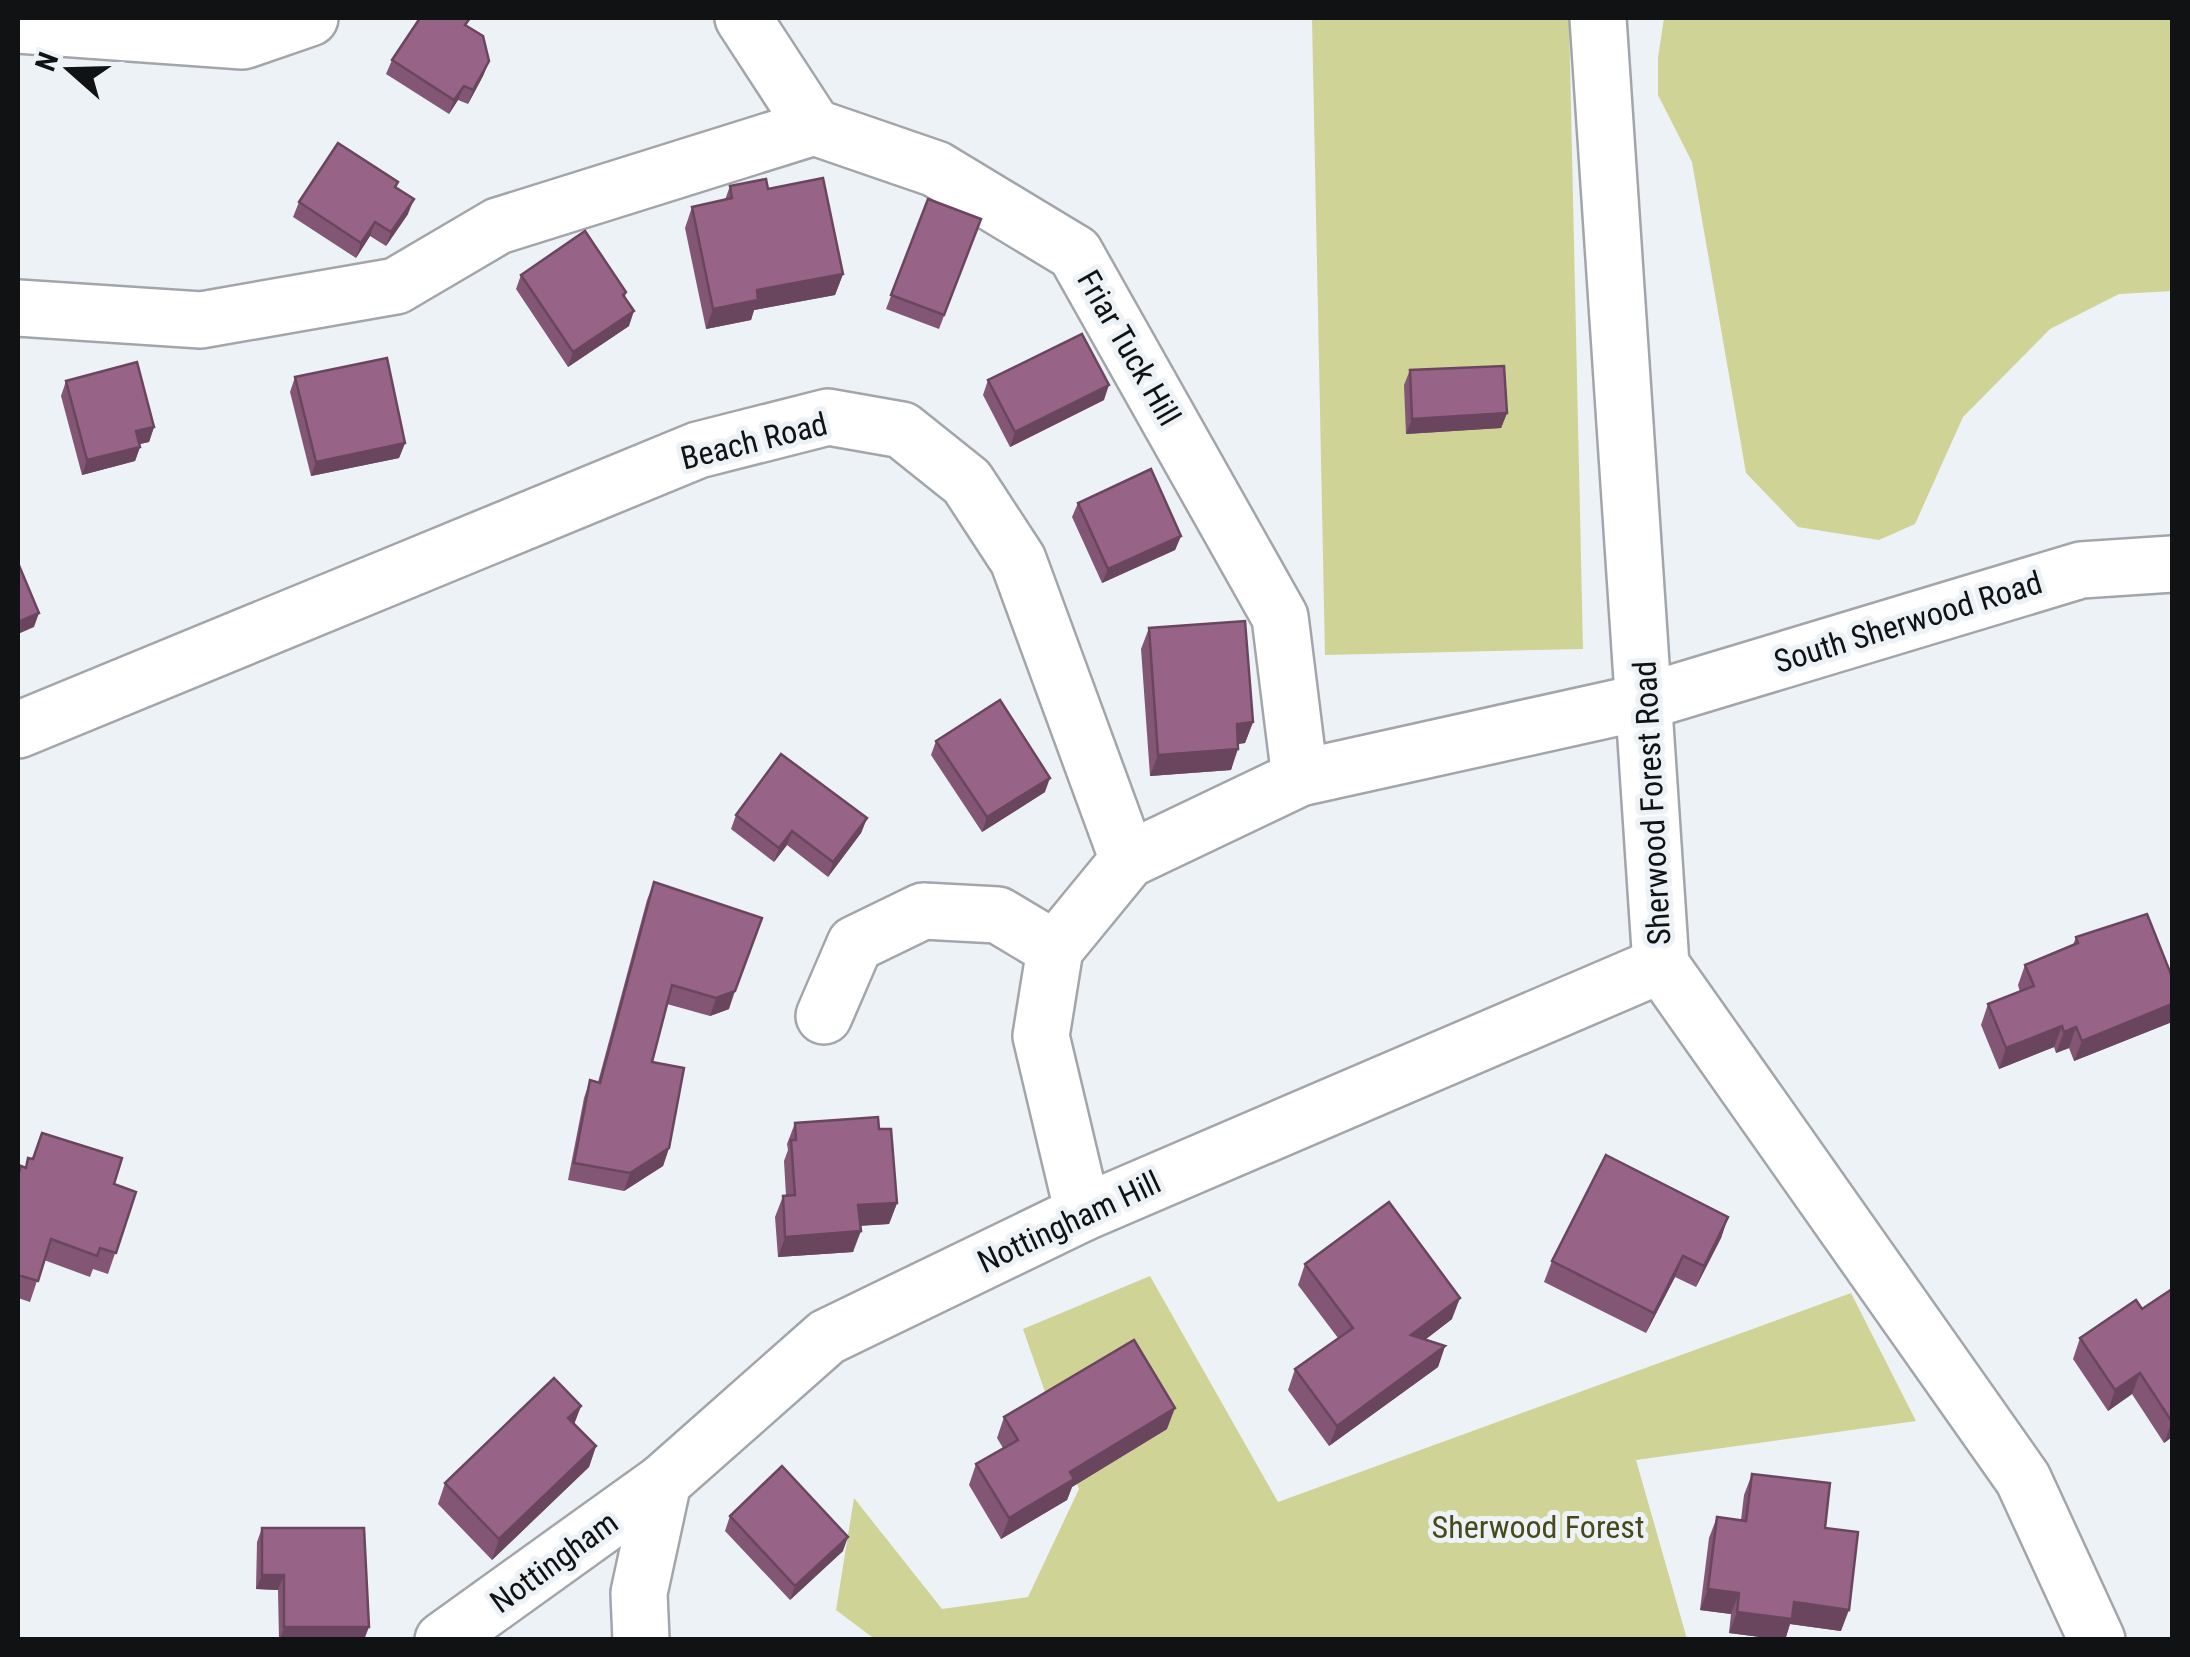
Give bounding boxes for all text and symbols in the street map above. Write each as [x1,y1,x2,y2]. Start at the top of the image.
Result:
north arrow [20,20,120,120]
text: N [29,48,65,75]
street label: Friar Tuck Hill [1069,264,1189,432]
street label: Beach Road [677,404,831,478]
street label: South Sherwood Road [1770,563,2046,681]
street label: Sherwood Forest Road [1626,660,1678,946]
street label: Nottingham Hill [971,1163,1167,1281]
street label: Nottingham [483,1503,625,1621]
park label: Sherwood Forest [1432,1508,1644,1546]

